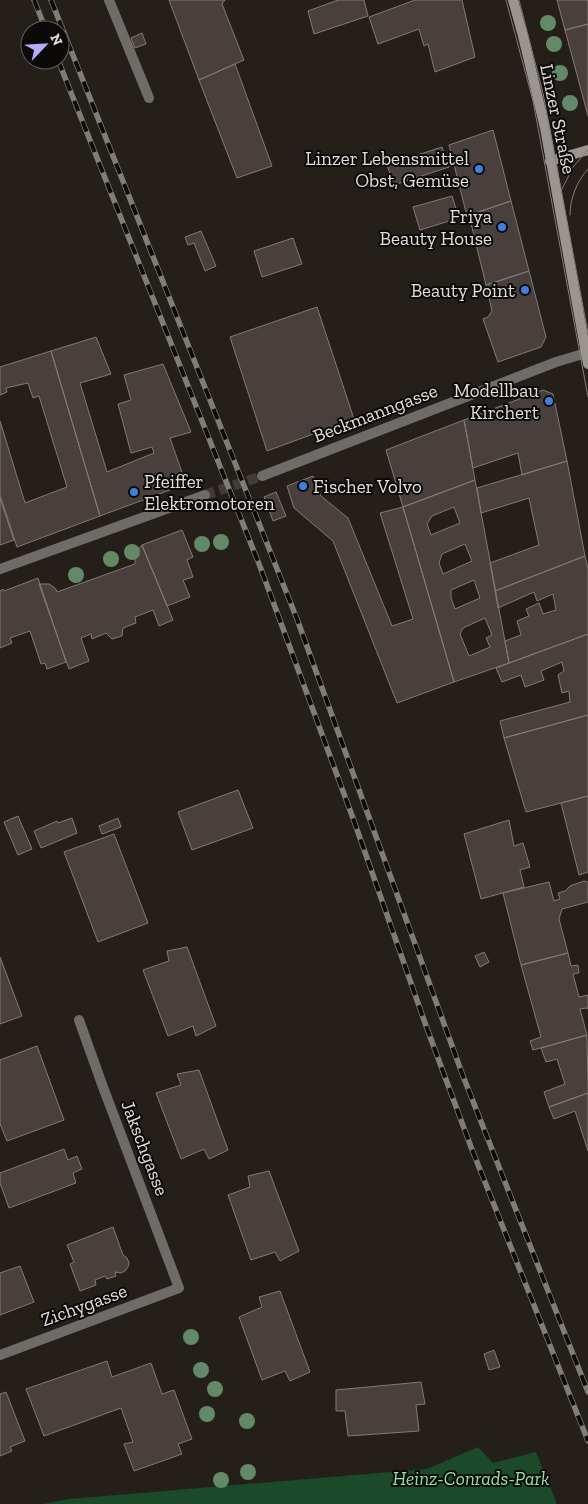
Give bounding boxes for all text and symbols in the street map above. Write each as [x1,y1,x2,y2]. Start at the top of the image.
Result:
north arrow [20,20,70,70]
text: N [46,31,66,48]
street label: Linzer Straße [535,62,581,176]
place label: Linzer Lebensmittel Obst, Gemüse [305,147,469,192]
marker: Linzer Lebensmittel Obst, Gemüse [473,163,485,175]
place label: Friya Beauty House [380,205,492,250]
marker: Friya Beauty House [496,221,508,233]
place label: Beauty Point [411,279,515,302]
marker: Beauty Point [519,284,531,296]
street label: Beckmanngasse [309,379,441,447]
place label: Modellbau Kirchert [453,379,539,424]
marker: Modellbau Kirchert [543,395,555,407]
place label: Pfeiffer Elektromotoren [144,470,275,515]
place label: Fischer Volvo [313,475,422,498]
marker: Fischer Volvo [297,480,309,492]
marker: Pfeiffer Elektromotoren [128,486,140,498]
street label: Jakschgasse [116,1097,174,1199]
street label: Zichygasse [38,1279,130,1331]
park label: Heinz-Conrads-Park [393,1467,550,1490]

